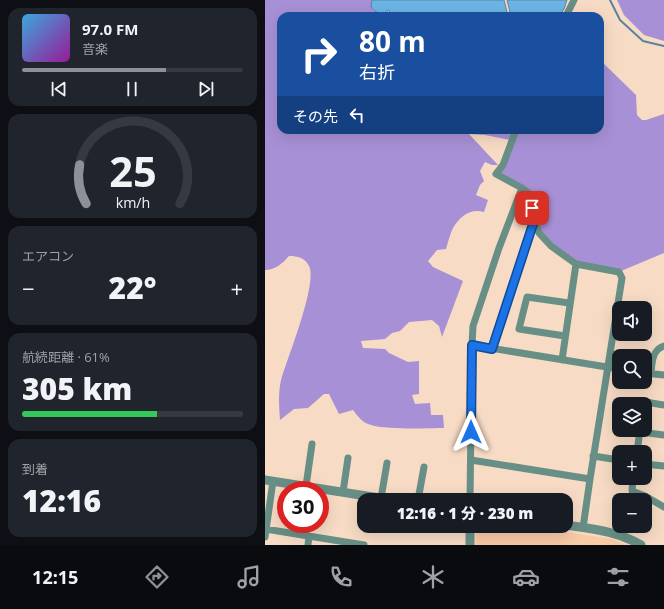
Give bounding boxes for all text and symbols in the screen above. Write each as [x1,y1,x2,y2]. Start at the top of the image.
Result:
text: 97.0 FM [82,19,138,39]
text: 80 m [359,22,426,60]
icon: right [293,28,345,80]
text: 音楽 [82,40,108,58]
text: 右折 [359,60,395,84]
icon: previous [48,78,70,100]
icon: pause [121,78,143,100]
icon: next [195,78,217,100]
icon: left [346,104,368,126]
text: その先 [293,106,338,126]
text: 25 [109,143,156,199]
pin [515,191,549,225]
text: km/h [115,193,150,212]
icon: arrive [521,197,543,219]
text: エアコン [22,247,74,265]
text: 22° [109,267,156,308]
text: − [22,273,35,303]
text: + [230,273,243,303]
map controls [612,301,652,533]
button: sound [612,301,652,341]
text: 航続距離 · 61% [22,348,110,366]
button: search [612,349,652,389]
text: 305 km [22,368,132,409]
button: layers [612,397,652,437]
position arrow [450,411,492,453]
button: + [612,445,652,485]
text: 到着 [22,460,48,478]
text: 12:16 [22,480,101,521]
speed limit sign: 30 [277,481,329,533]
button: − [612,493,652,533]
text: 12:16 · 1 分 · 230 m [397,503,533,523]
icon: directions [143,563,171,591]
icon: music [235,563,263,591]
icon: phone [327,563,355,591]
icon: climate [419,563,447,591]
icon: car [512,563,540,591]
icon: filters [604,563,632,591]
text: 12:15 [32,565,78,589]

